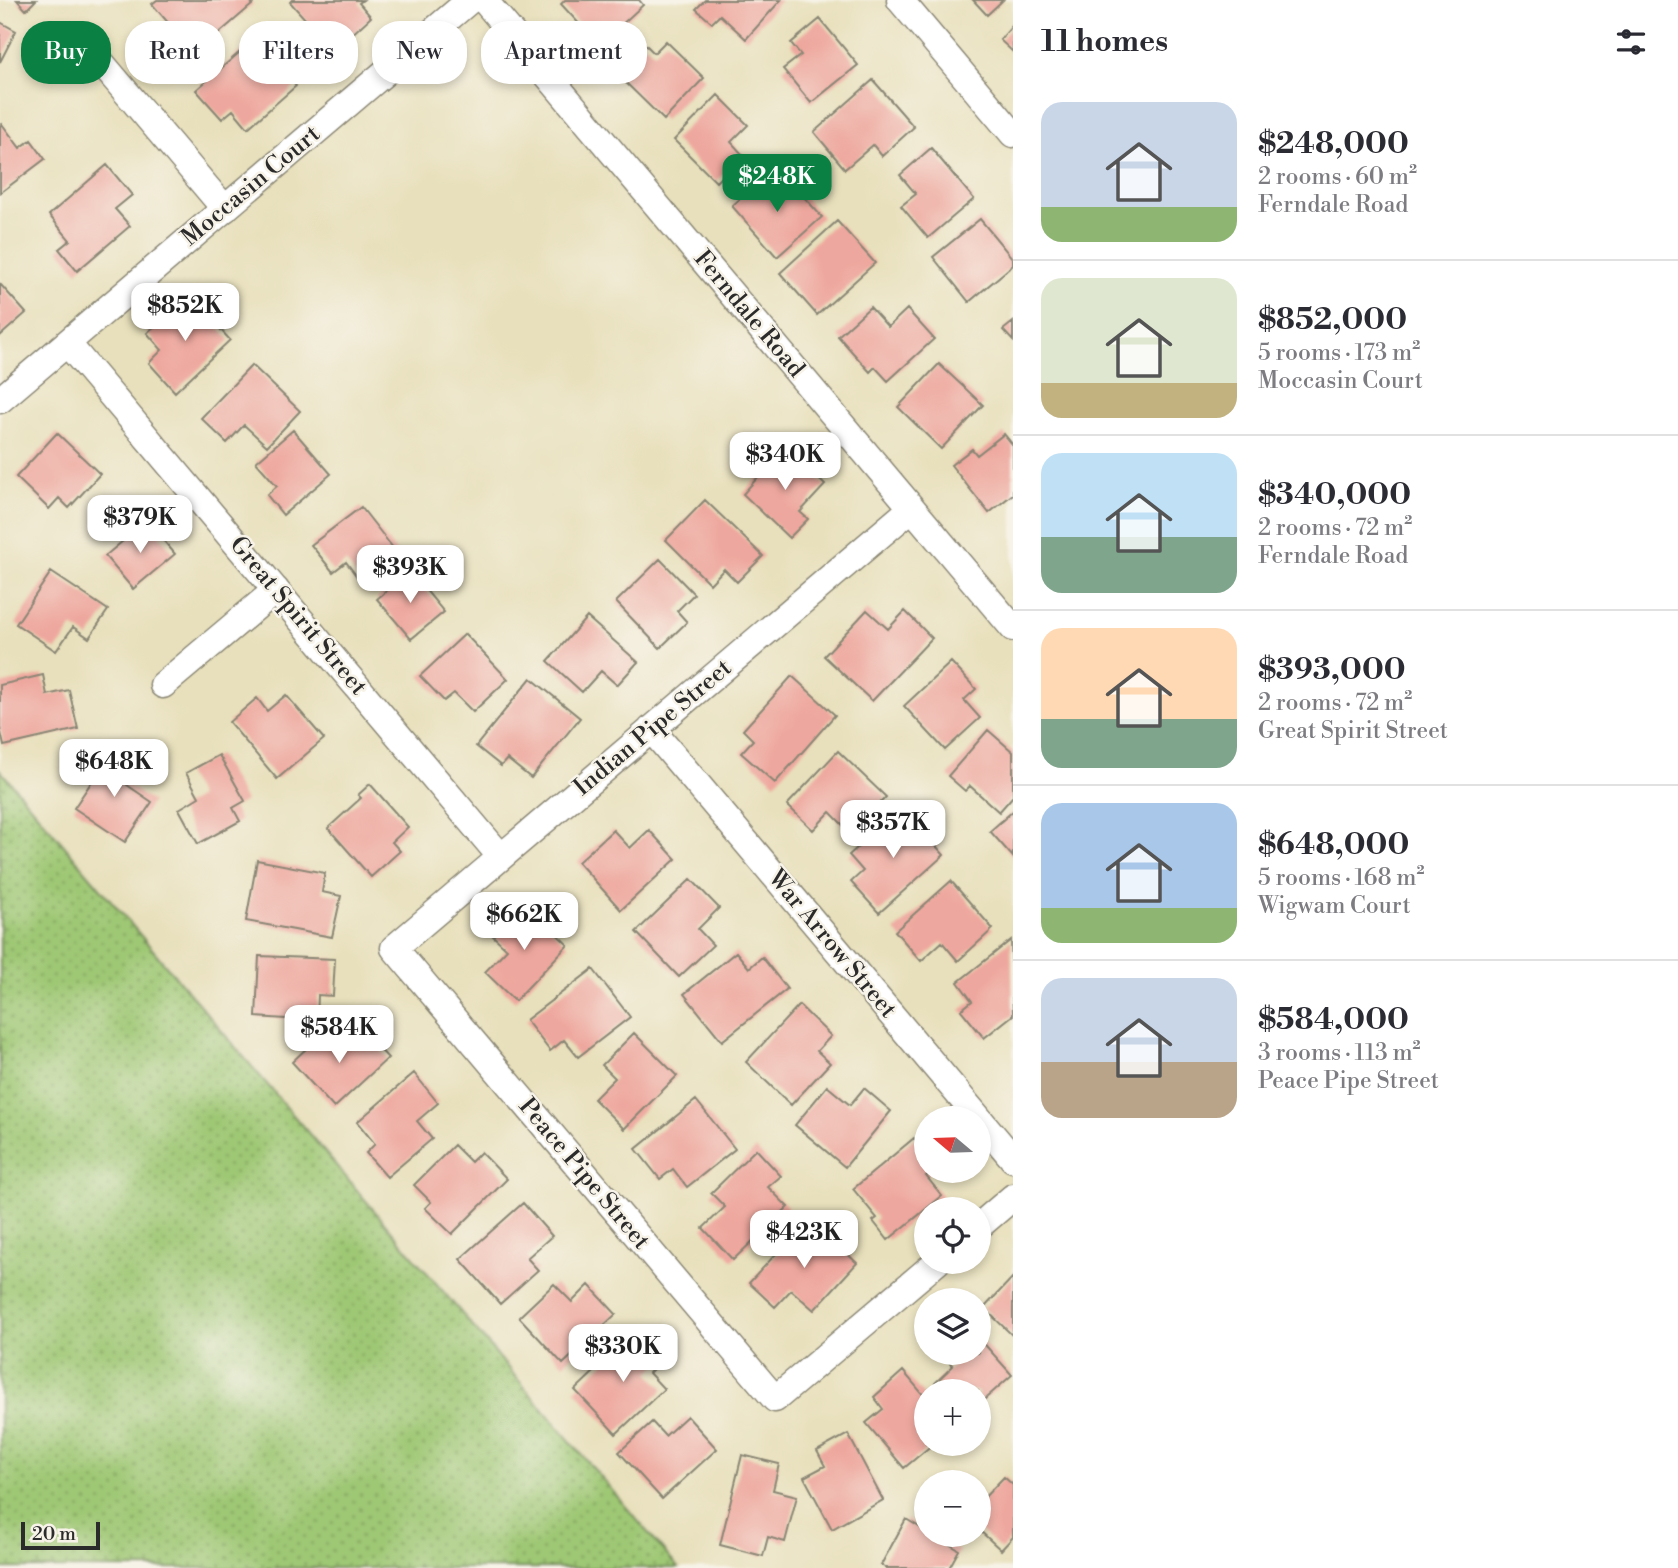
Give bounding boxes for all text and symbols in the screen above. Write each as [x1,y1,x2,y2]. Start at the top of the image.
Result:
chip: Buy [21,21,111,84]
chip: Rent [125,21,225,84]
chip: Filters [239,21,358,84]
chip: New [372,21,467,84]
chip: Apartment [481,21,647,84]
text: 11 homes [1041,23,1168,61]
icon: filters [1612,23,1650,61]
street label: Moccasin Court [175,119,327,253]
text: $248,000 [1258,125,1409,163]
icon: home [1097,130,1181,214]
pin: $248K [728,154,826,214]
text: $248K [739,163,815,191]
text: 2 rooms · 60 m² [1258,163,1417,191]
text: Ferndale Road [1258,191,1408,219]
street label: Ferndale Road [687,244,811,384]
pin: $852K [136,284,234,343]
text: $852K [147,292,223,320]
text: $852,000 [1258,301,1407,339]
icon: home [1097,306,1181,390]
text: 5 rooms · 173 m² [1258,339,1420,367]
text: Moccasin Court [1258,367,1423,395]
pin: $340K [736,433,834,492]
text: $340K [746,441,824,469]
text: $340,000 [1258,476,1411,514]
icon: home [1097,481,1181,565]
pin: $379K [91,496,189,555]
text: $379K [103,504,177,532]
text: 2 rooms · 72 m² [1258,514,1412,542]
street label: Great Spirit Street [223,530,374,702]
text: Ferndale Road [1258,542,1408,570]
pin: $393K [361,546,459,605]
text: $393K [373,554,447,582]
text: $393,000 [1258,651,1406,689]
street label: Indian Pipe Street [568,653,738,803]
icon: home [1097,656,1181,740]
text: 2 rooms · 72 m² [1258,689,1412,717]
text: Great Spirit Street [1258,717,1448,745]
pin: $648K [65,740,163,799]
text: $648K [75,748,153,776]
pin: $357K [844,800,942,860]
text: $357K [856,809,930,837]
text: $648,000 [1258,826,1409,864]
icon: home [1097,831,1181,915]
street label: War Arrow Street [760,863,903,1025]
text: 5 rooms · 168 m² [1258,864,1425,892]
pin: $662K [475,892,573,952]
text: Wigwam Court [1258,892,1411,920]
text: $662K [486,901,562,929]
text: $584,000 [1258,1001,1409,1039]
pin: $584K [290,1006,388,1065]
icon: home [1097,1006,1181,1090]
text: $584K [300,1014,378,1042]
text: 3 rooms · 113 m² [1258,1039,1421,1067]
text: Peace Pipe Street [1258,1067,1439,1095]
street label: Peace Pipe Street [512,1092,656,1256]
north arrow [914,1106,990,1183]
map controls [914,1106,991,1547]
button: locate [914,1197,991,1274]
pin: $423K [755,1210,853,1270]
text: $423K [766,1219,842,1247]
button: layers [914,1288,991,1365]
pin: $330K [574,1324,672,1384]
text: $330K [585,1333,661,1361]
button: + [914,1379,991,1456]
button: − [914,1470,991,1547]
scale bar [21,1519,100,1551]
text: 20 m [32,1522,76,1546]

